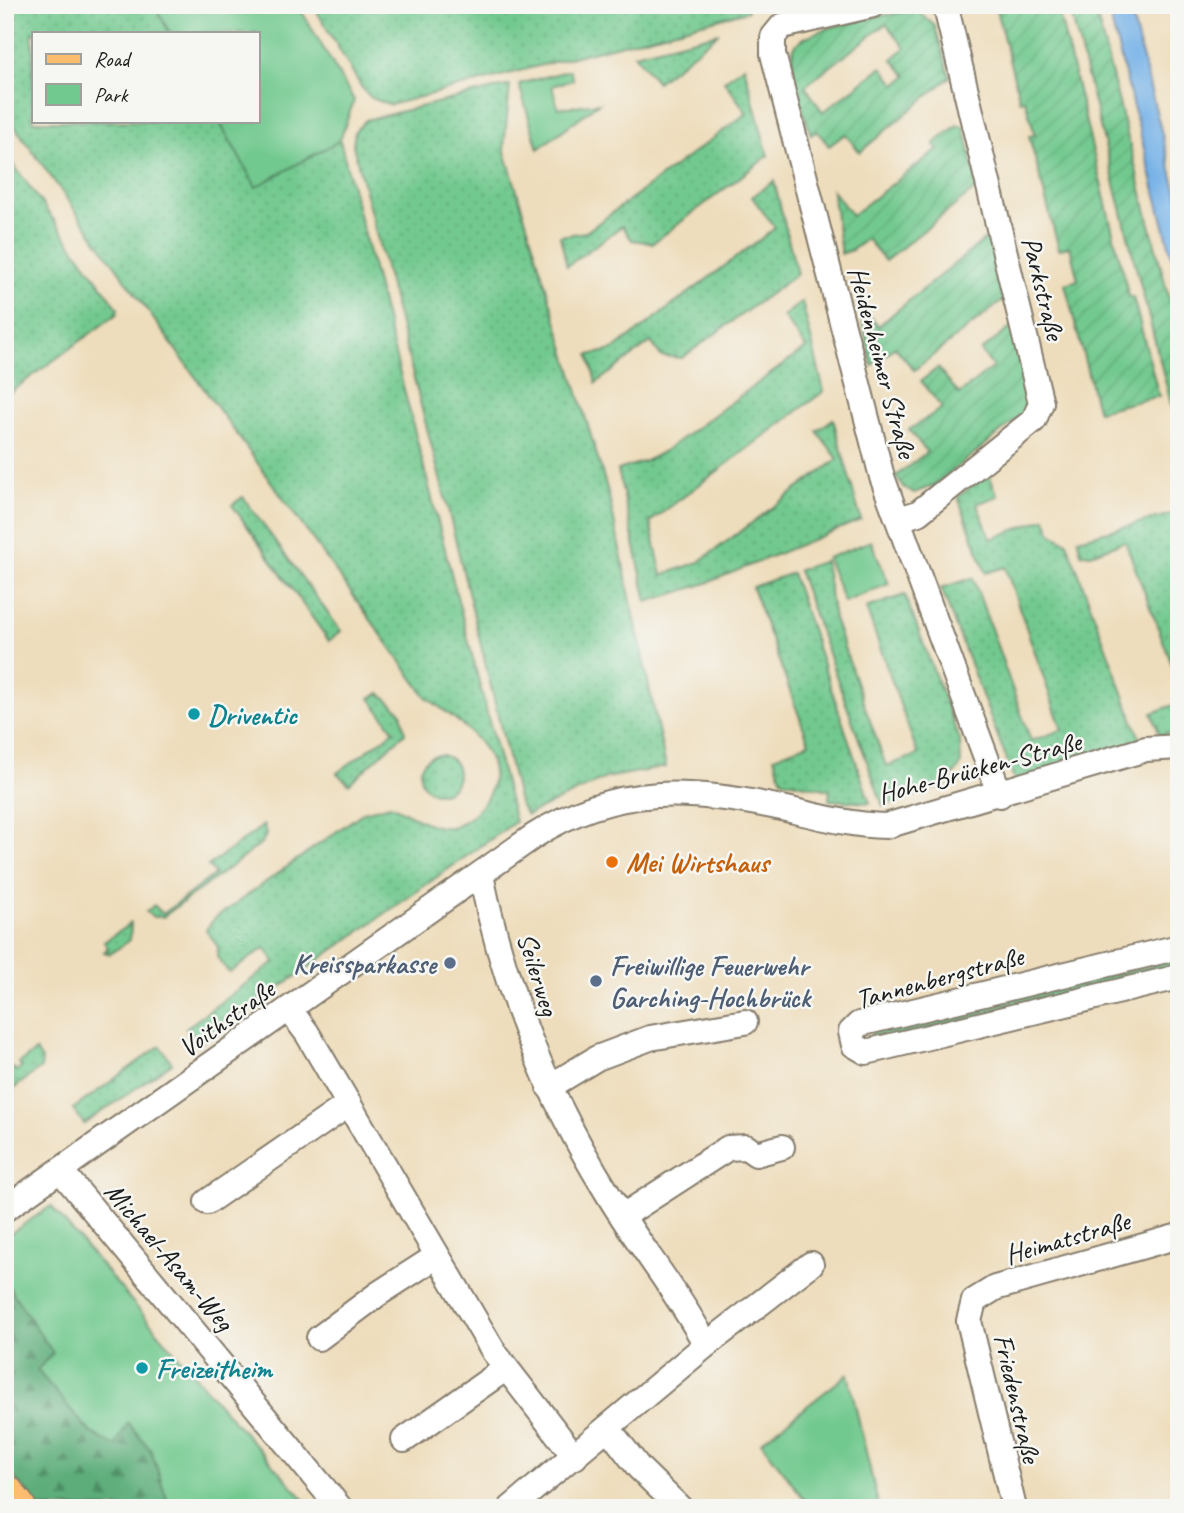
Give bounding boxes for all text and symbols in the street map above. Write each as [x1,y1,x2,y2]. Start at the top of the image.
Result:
legend [32,32,259,122]
text: Road [94,46,133,72]
text: Park [94,82,129,108]
street label: Parkstraße [1014,233,1074,345]
street label: Heidenheimer Straße [840,263,925,464]
place label: Driventic [208,697,299,732]
marker: Driventic [186,706,202,722]
street label: Hohe-Brücken-Straße [874,723,1086,811]
place label: Mei Wirtshaus [626,845,772,880]
marker: Mei Wirtshaus [604,854,620,870]
street label: Seilerweg [509,928,568,1021]
street label: Tannenbergstraße [851,938,1029,1017]
place label: Kreissparkasse [293,946,439,981]
place label: Freiwillige Feuerwehr Garching-Hochbrück [610,948,813,1015]
marker: Kreissparkasse [442,955,458,971]
street label: Voithstraße [171,971,283,1065]
marker: Freiwillige Feuerwehr Garching-Hochbrück [588,973,604,989]
street label: Michael-Asam-Weg [97,1175,243,1339]
street label: Heimatstraße [1001,1203,1135,1272]
street label: Friedenstraße [986,1330,1050,1468]
place label: Freizeitheim [156,1351,274,1386]
marker: Freizeitheim [134,1360,150,1376]

